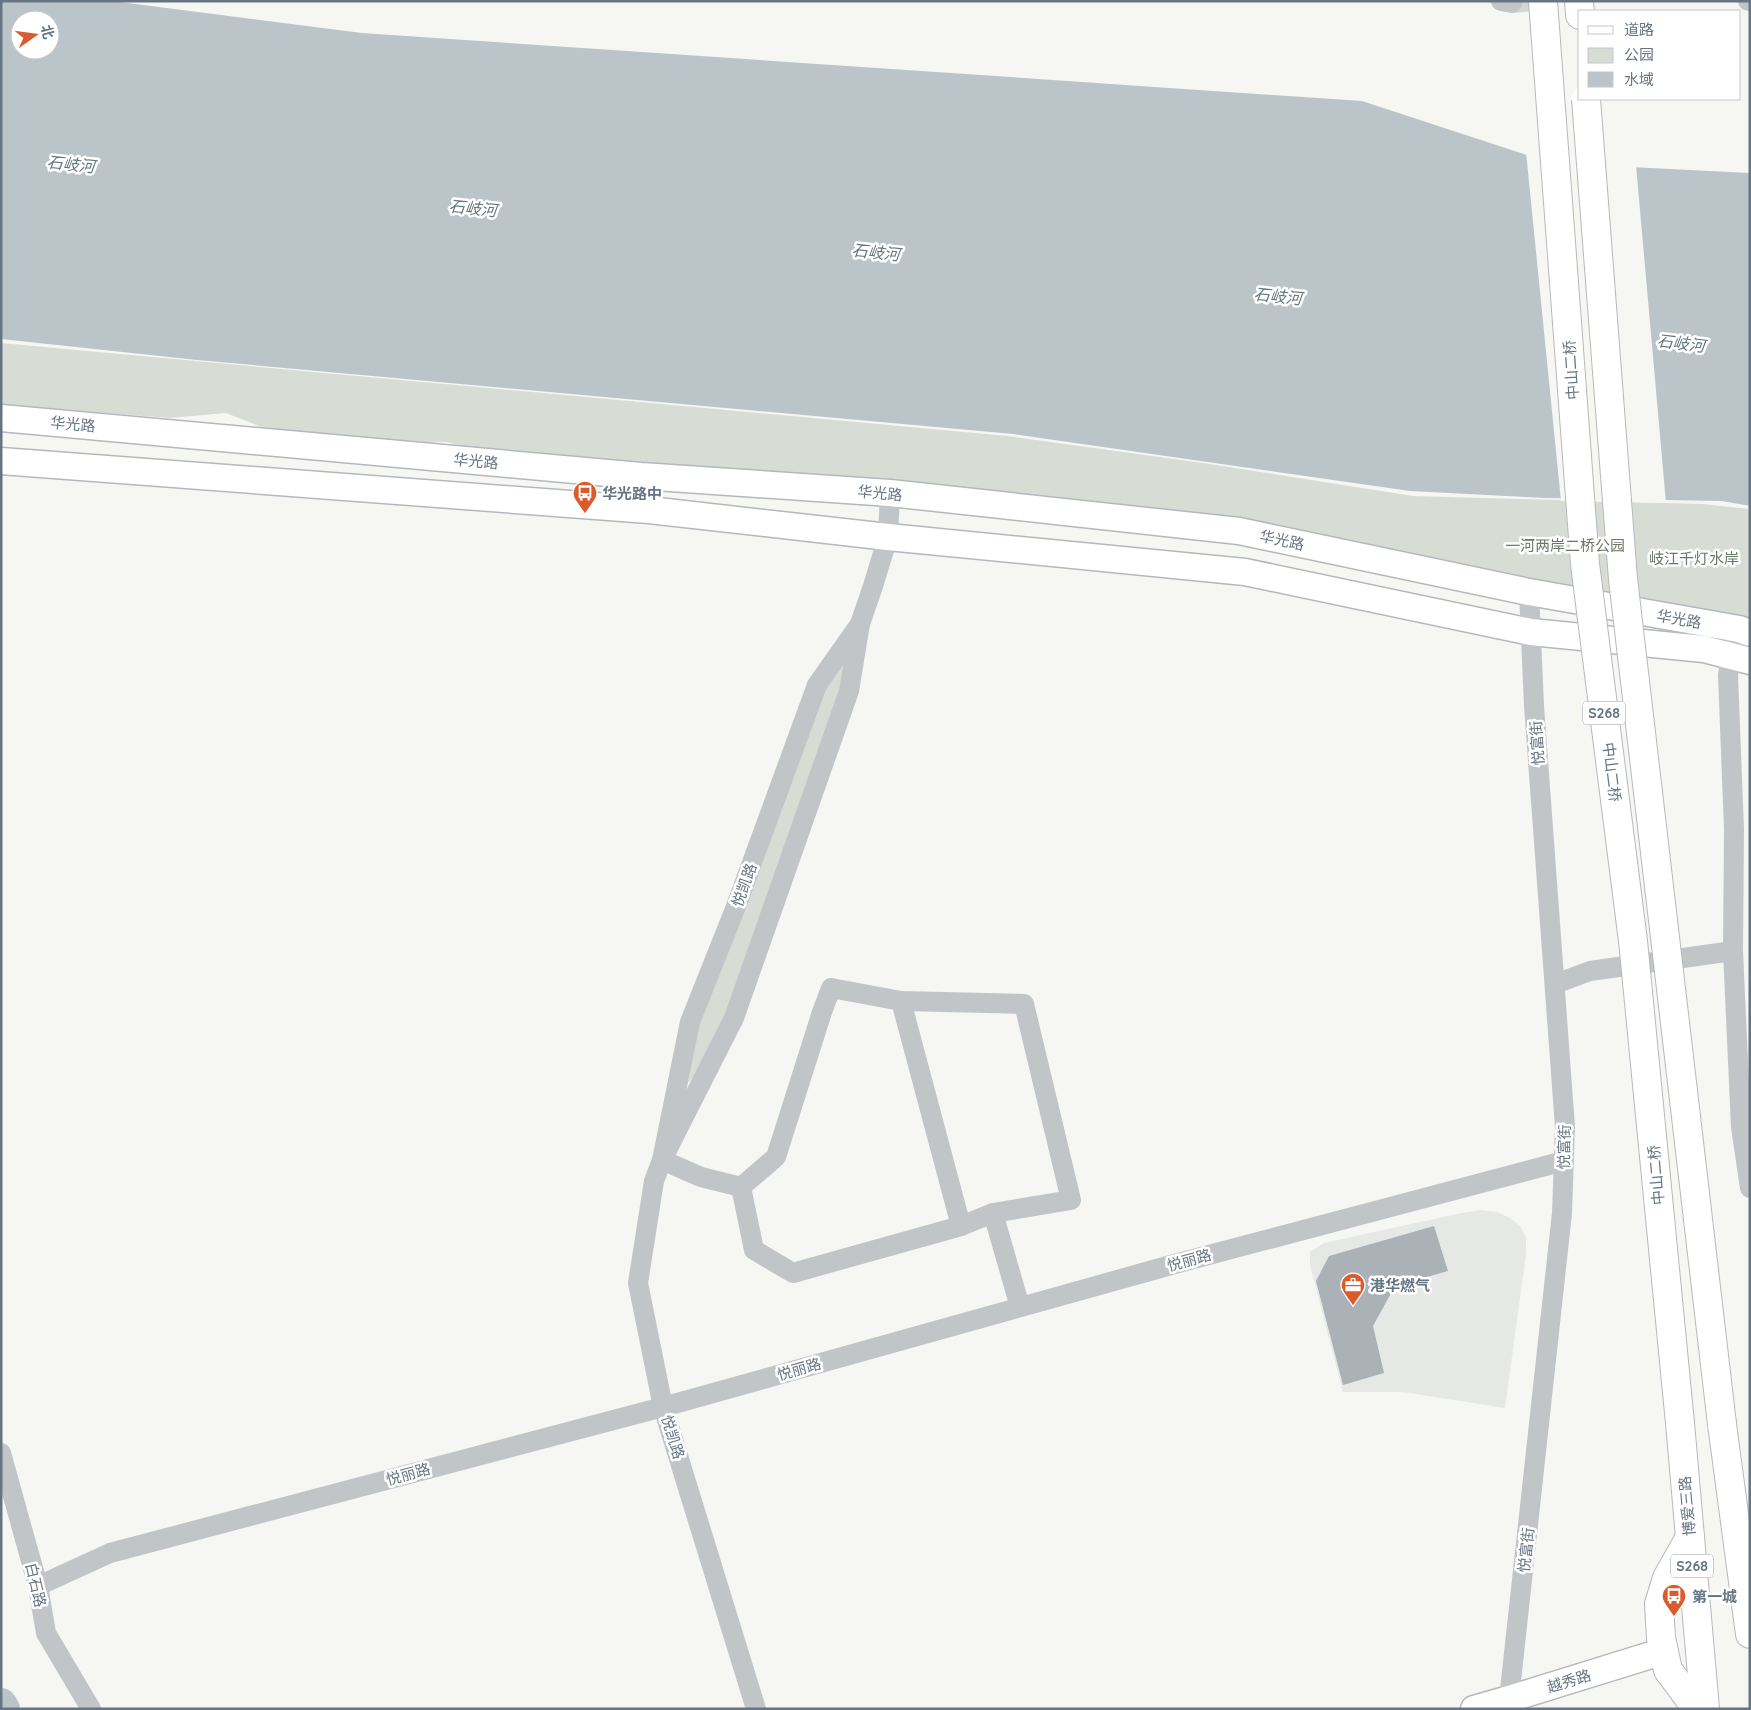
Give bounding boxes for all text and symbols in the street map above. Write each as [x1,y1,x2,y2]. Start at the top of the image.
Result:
north arrow [10,10,60,60]
legend [1578,10,1741,100]
text: 道路 [1624,20,1654,39]
text: 北 [37,23,58,41]
text: 公园 [1624,45,1654,64]
text: 水域 [1624,70,1654,89]
water label: 石岐河 [46,152,99,177]
water label: 石岐河 [448,196,501,221]
water label: 石岐河 [851,240,904,265]
water label: 石岐河 [1253,284,1306,309]
water label: 石岐河 [1656,330,1709,356]
street label: 中山二桥 [1559,339,1583,401]
street label: 华光路 [50,413,96,435]
street label: 华光路 [453,450,499,472]
bus stop icon: 华光路中 [572,480,598,514]
street label: 华光路 [857,482,903,504]
place label: 华光路中 [602,484,662,503]
street label: 华光路 [1258,526,1306,554]
park label: 一河两岸二桥公园 [1505,536,1625,555]
park label: 岐江千灯水岸 [1649,549,1739,568]
street label: 华光路 [1655,606,1703,632]
road number: S268 [1583,701,1625,724]
street label: 悦富街 [1526,720,1548,766]
street label: 中山二桥 [1599,741,1625,803]
street label: 悦凯路 [727,861,761,909]
street label: 悦富街 [1554,1124,1574,1170]
street label: 中山二桥 [1644,1144,1668,1206]
street label: 悦丽路 [1165,1245,1213,1275]
office icon: 港华燃气 [1340,1272,1366,1306]
place label: 港华燃气 [1370,1276,1430,1295]
street label: 悦丽路 [775,1354,823,1384]
street label: 悦凯路 [657,1413,689,1461]
street label: 悦丽路 [384,1459,432,1489]
street label: 博爱三路 [1675,1475,1699,1537]
street label: 悦富街 [1514,1527,1538,1573]
road number: S268 [1671,1554,1713,1578]
street label: 白石路 [22,1561,50,1609]
bus stop icon: 第一城 [1661,1583,1687,1617]
place label: 第一城 [1692,1587,1737,1606]
street label: 越秀路 [1545,1665,1593,1697]

